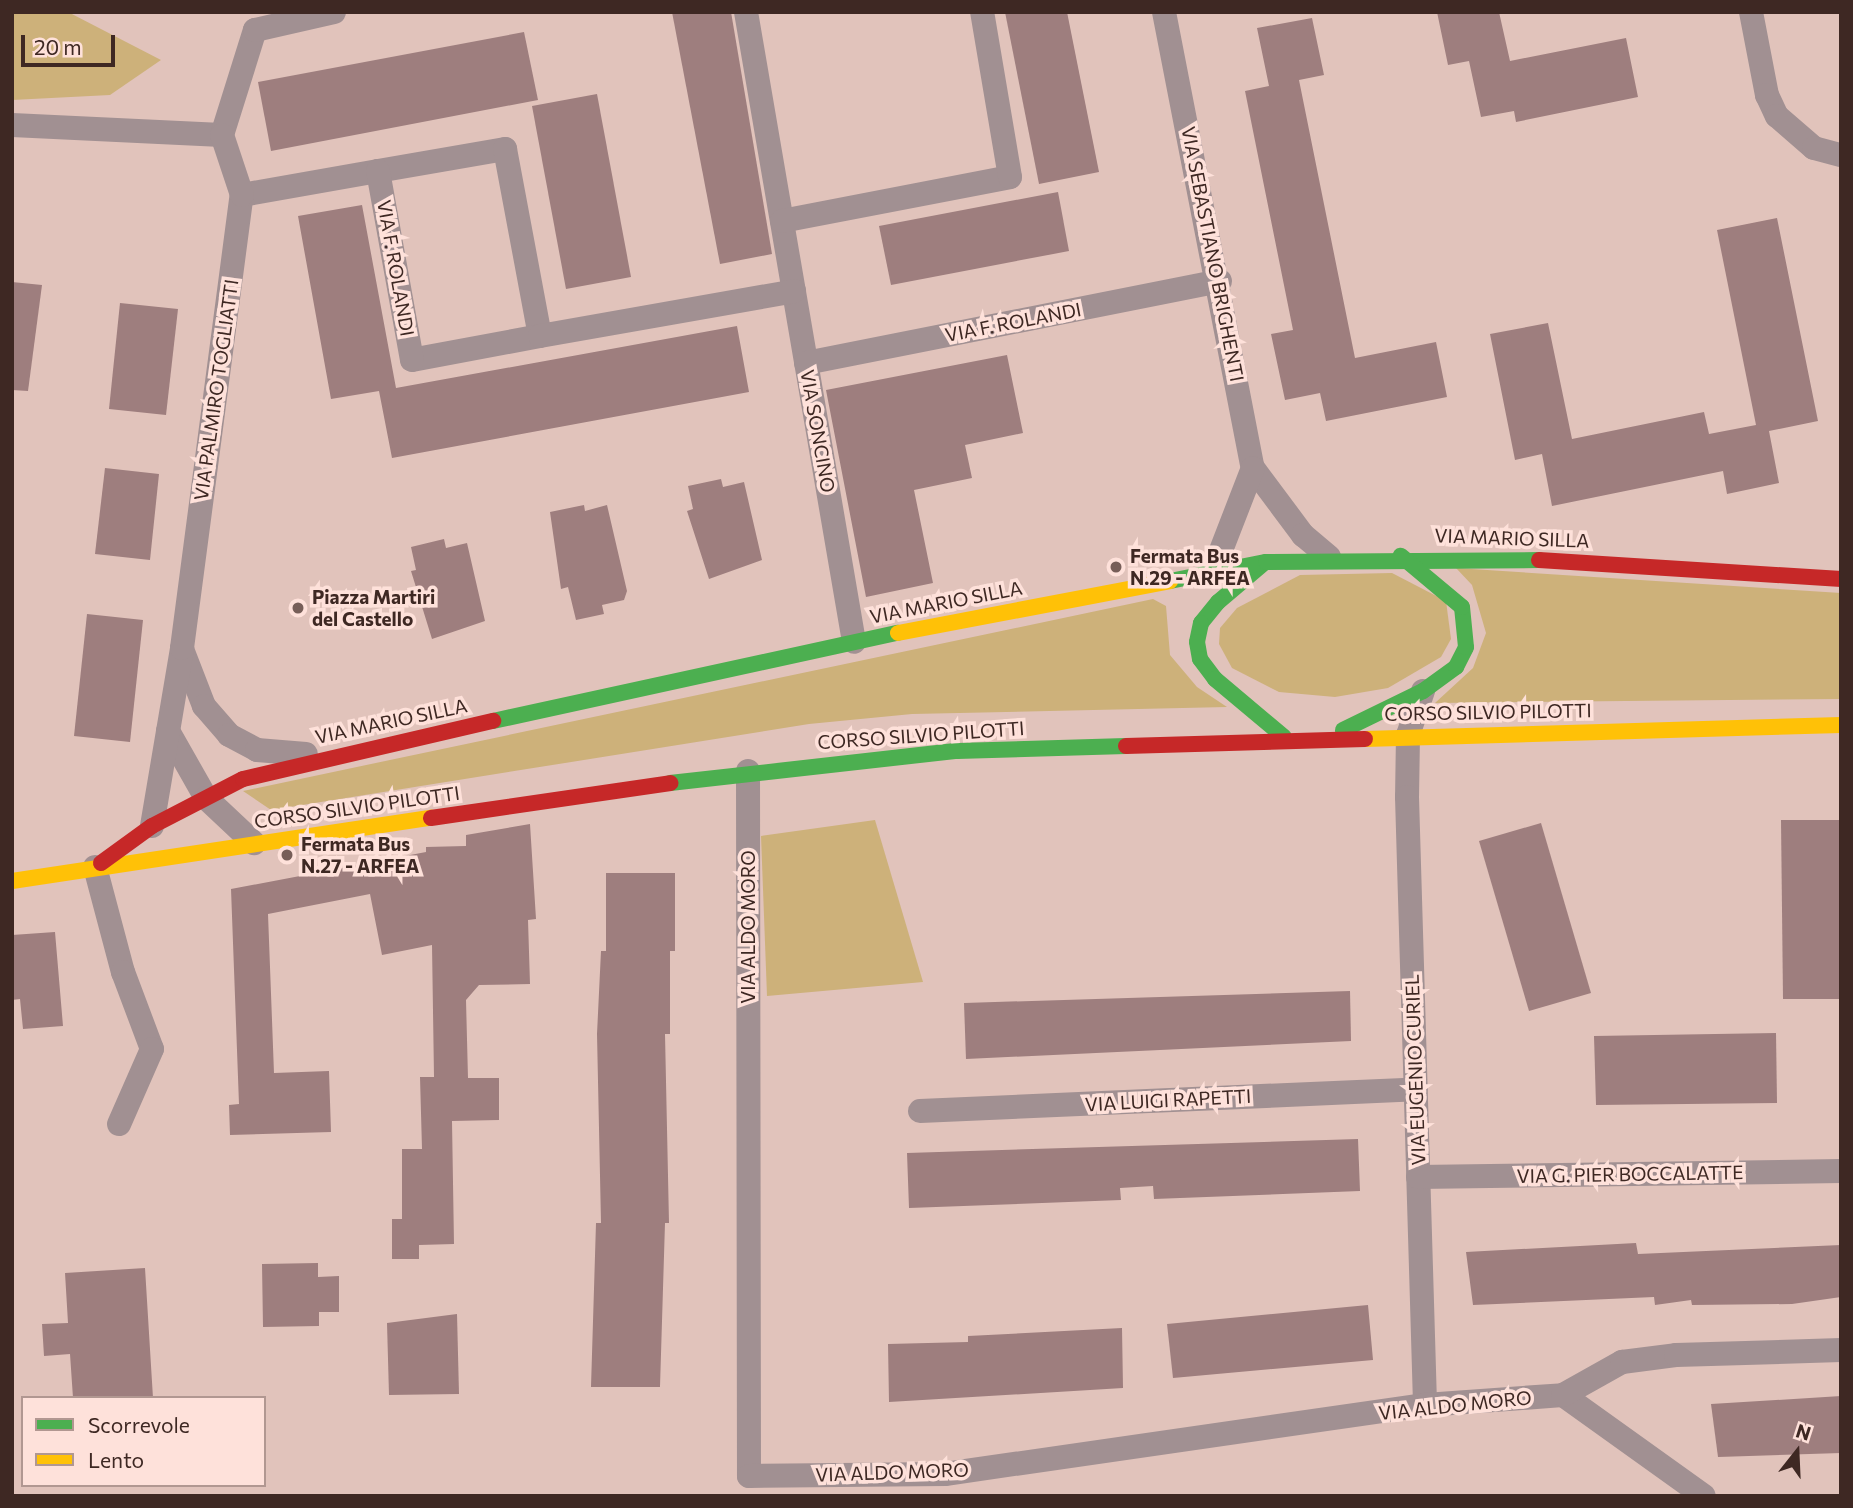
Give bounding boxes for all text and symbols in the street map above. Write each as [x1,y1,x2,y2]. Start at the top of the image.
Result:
scale bar [24,21,119,65]
text: 20 m [34,34,82,59]
street label: VIA SEBASTIANO BRIGHENTI [1177,125,1249,383]
street label: VIA F. ROLANDI [373,198,419,338]
street label: VIA PALMIRO TOGLIATTI [189,278,243,502]
street label: VIA F. ROLANDI [943,298,1083,346]
street label: VIA SONCINO [796,368,840,494]
street label: VIA MARIO SILLA [1434,524,1590,552]
place label: Fermata Bus N.29 - ARFEA [1130,545,1250,589]
marker: Fermata Bus N.29 - ARFEA [1108,559,1124,575]
street label: VIA MARIO SILLA [868,576,1024,628]
place label: Piazza Martiri del Castello [312,586,435,630]
marker: Piazza Martiri del Castello [290,600,306,616]
street label: VIA MARIO SILLA [313,694,469,748]
street label: CORSO SILVIO PILOTTI [1384,699,1592,725]
street label: CORSO SILVIO PILOTTI [817,716,1025,754]
street label: CORSO SILVIO PILOTTI [253,781,461,833]
place label: Fermata Bus N.27 - ARFEA [301,833,419,877]
marker: Fermata Bus N.27 - ARFEA [279,847,295,863]
street label: VIA ALDO MORO [737,850,759,1004]
street label: VIA EUGENIO CURIEL [1400,974,1430,1166]
street label: VIA LUIGI RAPETTI [1084,1084,1252,1116]
street label: VIA G. PIER BOCCALATTE [1516,1161,1744,1187]
street label: VIA ALDO MORO [1377,1386,1533,1424]
legend [21,1396,266,1487]
text: Scorrevole [88,1412,190,1437]
north arrow [1762,1417,1832,1487]
text: N [1793,1418,1814,1445]
text: Lento [88,1447,144,1472]
street label: VIA ALDO MORO [815,1458,969,1486]

